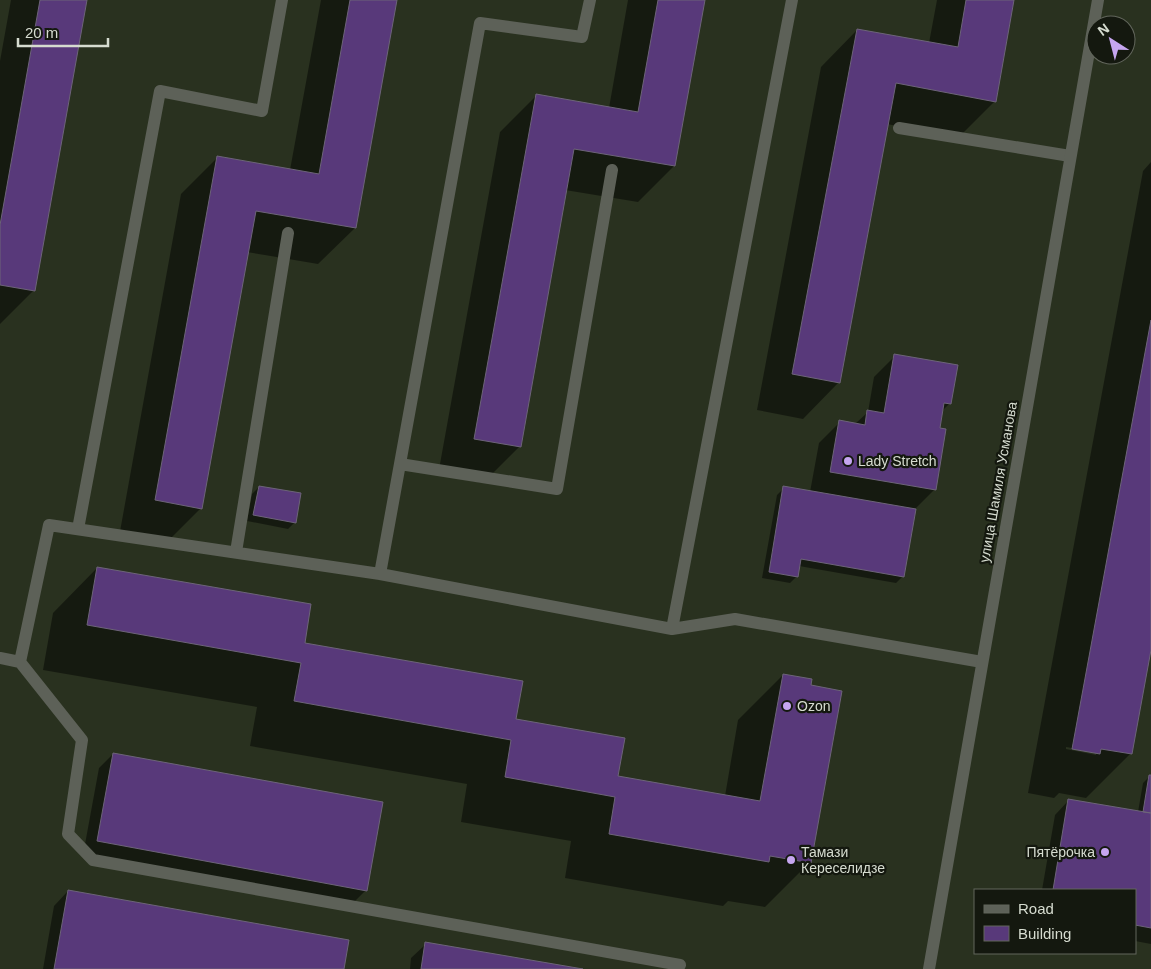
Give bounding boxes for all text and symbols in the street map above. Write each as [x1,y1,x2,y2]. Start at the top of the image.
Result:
scale bar [18,15,108,47]
north arrow [1086,15,1136,65]
text: N [1095,20,1112,39]
text: 20 m [25,24,58,41]
street label: улица Шамиля Усманова [976,400,1020,564]
place label: Lady Stretch [858,453,937,469]
marker: Lady Stretch [842,455,854,467]
place label: Ozon [797,698,830,714]
marker: Ozon [781,700,793,712]
place label: Тамази Кереселидзе [801,844,885,876]
place label: Пятёрочка [1026,844,1095,860]
marker: Пятёрочка [1099,846,1111,858]
marker: Тамази Кереселидзе [785,854,797,866]
legend [974,889,1136,954]
text: Road [1018,900,1054,917]
text: Building [1018,925,1071,942]

